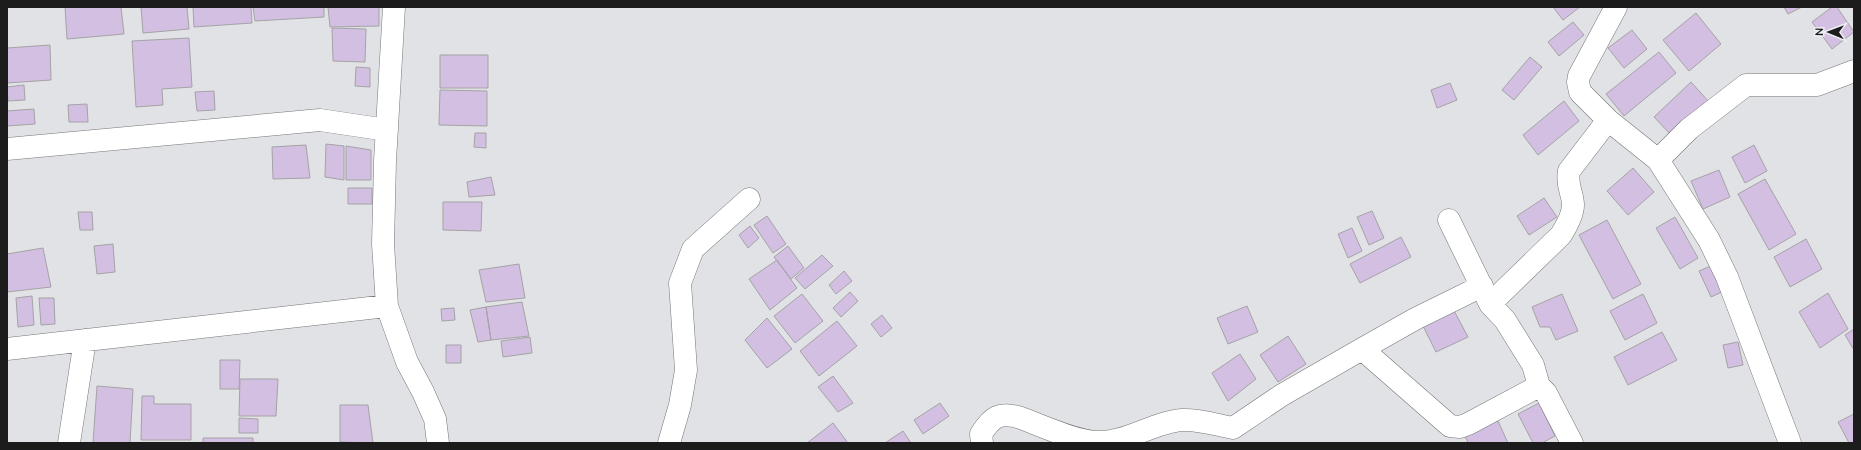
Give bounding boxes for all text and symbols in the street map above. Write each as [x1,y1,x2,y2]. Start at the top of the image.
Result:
north arrow [1809,12,1849,52]
text: N [1812,28,1827,36]

